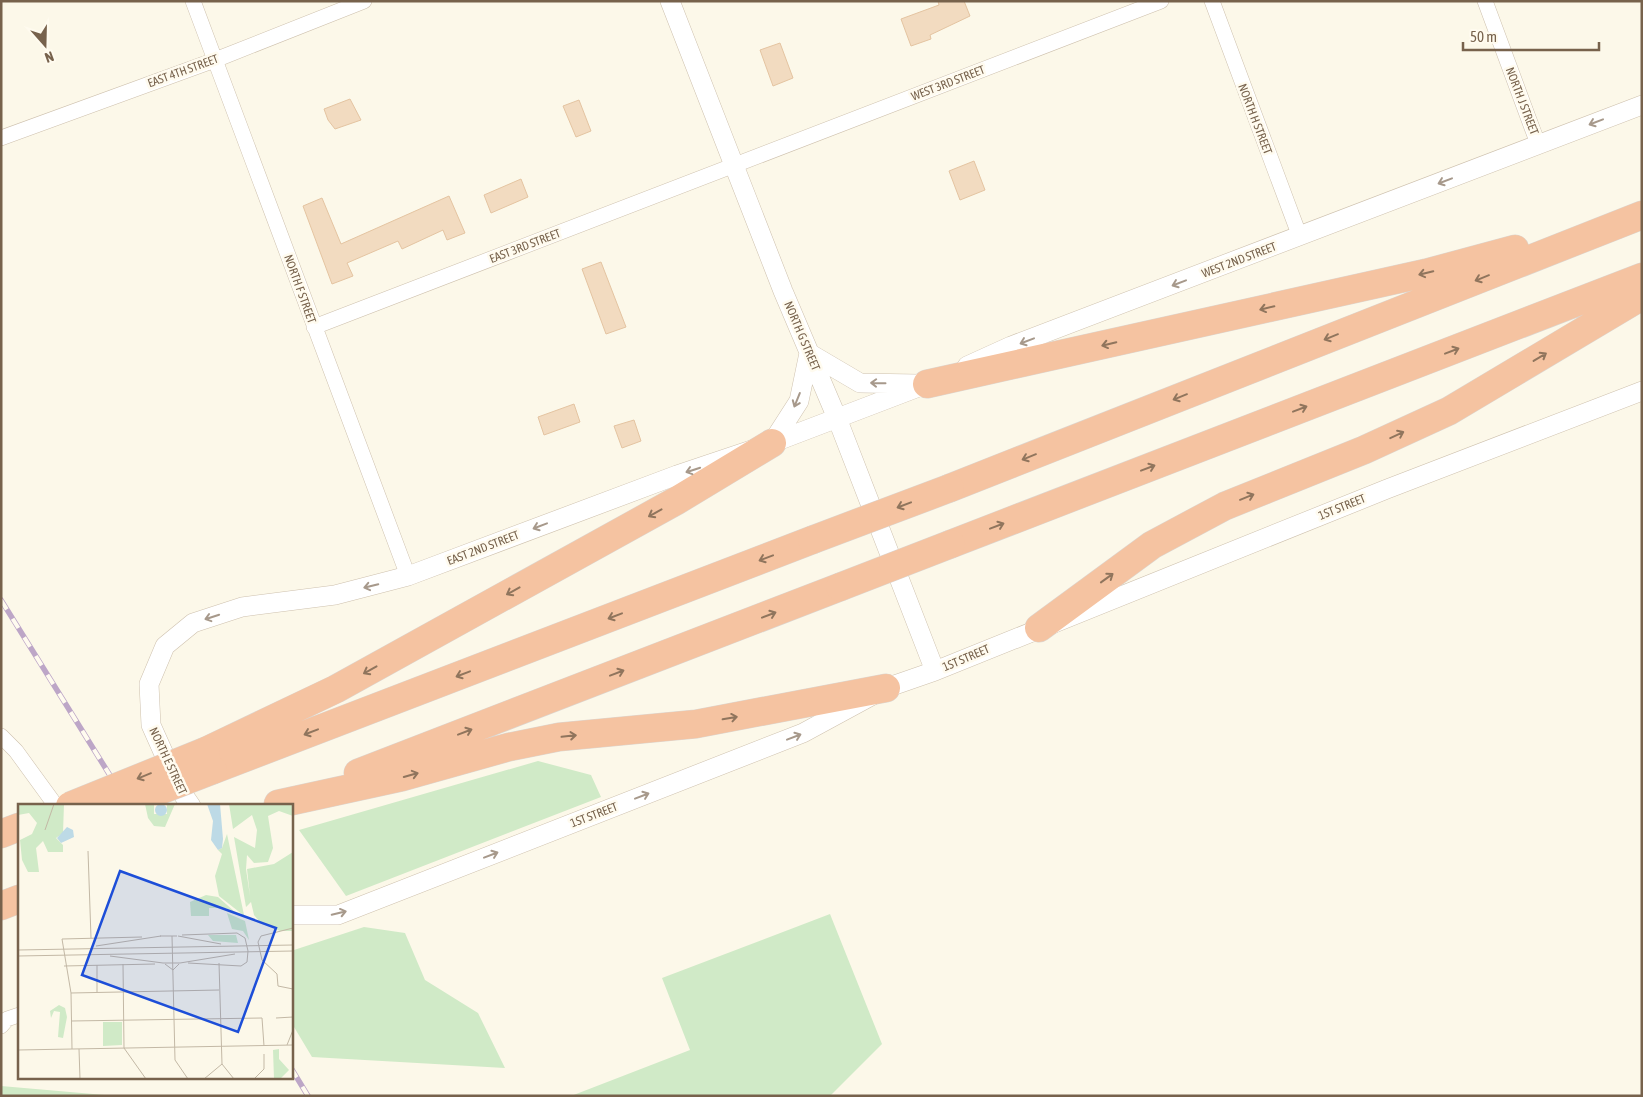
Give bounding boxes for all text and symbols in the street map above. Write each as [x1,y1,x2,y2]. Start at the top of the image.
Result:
north arrow [20,20,70,70]
scale bar [1463,20,1599,52]
text: 50 m [1470,28,1497,45]
text: N [43,48,56,66]
street label: EAST 4TH STREET [146,51,221,90]
street label: WEST 3RD STREET [909,62,987,103]
street label: NORTH J STREET [1503,65,1542,137]
street label: NORTH H STREET [1235,82,1275,157]
one-way arrow [1589,118,1604,127]
one-way arrow [1437,177,1452,186]
street label: EAST 3RD STREET [488,226,563,266]
street label: WEST 2ND STREET [1200,239,1279,281]
street label: NORTH F STREET [281,253,319,326]
one-way arrow [1418,269,1434,278]
one-way arrow [1475,274,1491,283]
one-way arrow [1171,279,1187,288]
street label: NORTH G STREET [781,299,823,373]
one-way arrow [1260,304,1276,313]
one-way arrow [1324,333,1339,343]
one-way arrow [1020,336,1035,346]
one-way arrow [1101,340,1117,349]
one-way arrow [1444,346,1459,355]
one-way arrow [1532,352,1547,362]
one-way arrow [870,378,886,388]
one-way arrow [792,392,802,407]
one-way arrow [1173,393,1188,402]
one-way arrow [1292,404,1307,413]
one-way arrow [1389,429,1404,439]
one-way arrow [1022,452,1037,462]
one-way arrow [1141,462,1156,471]
one-way arrow [685,465,701,475]
street label: 1ST STREET [1316,491,1368,523]
one-way arrow [1239,492,1254,502]
one-way arrow [897,501,912,510]
one-way arrow [648,509,663,518]
one-way arrow [989,521,1004,530]
one-way arrow [533,522,548,531]
street label: EAST 2ND STREET [445,528,522,568]
one-way arrow [759,554,774,563]
one-way arrow [1100,573,1114,583]
one-way arrow [363,582,379,591]
one-way arrow [506,587,520,597]
one-way arrow [760,610,776,619]
one-way arrow [607,612,623,621]
one-way arrow [204,613,220,622]
street label: 1ST STREET [941,642,992,674]
one-way arrow [363,665,378,675]
one-way arrow [609,668,624,677]
one-way arrow [456,670,471,679]
one-way arrow [722,712,738,722]
street label: NORTH E STREET [146,725,190,797]
one-way arrow [457,726,472,736]
one-way arrow [304,728,319,737]
one-way arrow [560,731,576,741]
one-way arrow [786,732,801,741]
one-way arrow [402,769,418,779]
one-way arrow [137,771,152,781]
one-way arrow [634,791,650,800]
street label: 1ST STREET [568,799,620,830]
inset map [18,804,292,1080]
one-way arrow [483,850,498,859]
one-way arrow [331,908,347,917]

